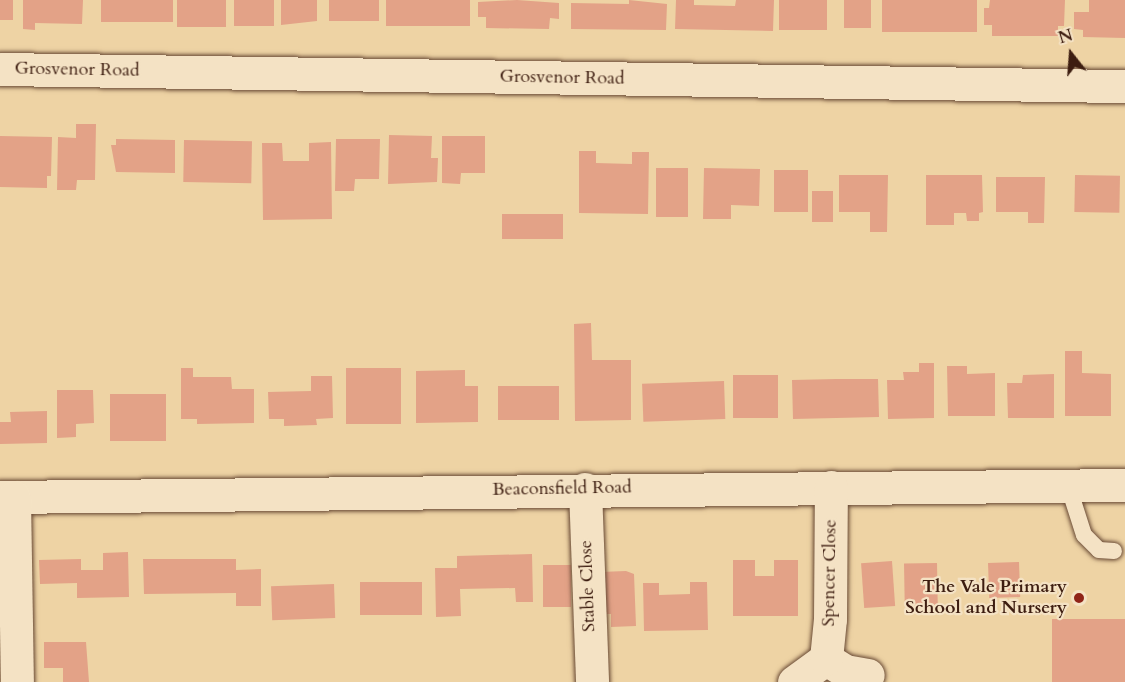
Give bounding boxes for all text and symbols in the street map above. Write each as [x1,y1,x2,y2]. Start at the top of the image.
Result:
north arrow [1041,24,1101,84]
text: N [1056,24,1076,49]
street label: Grosvenor Road [14,58,140,82]
street label: Grosvenor Road [499,66,625,90]
street label: Beaconsfield Road [492,477,632,501]
street label: Spencer Close [818,519,842,627]
street label: Stable Close [576,540,600,632]
place label: The Vale Primary School and Nursery [905,577,1067,620]
marker: The Vale Primary School and Nursery [1072,591,1086,605]

